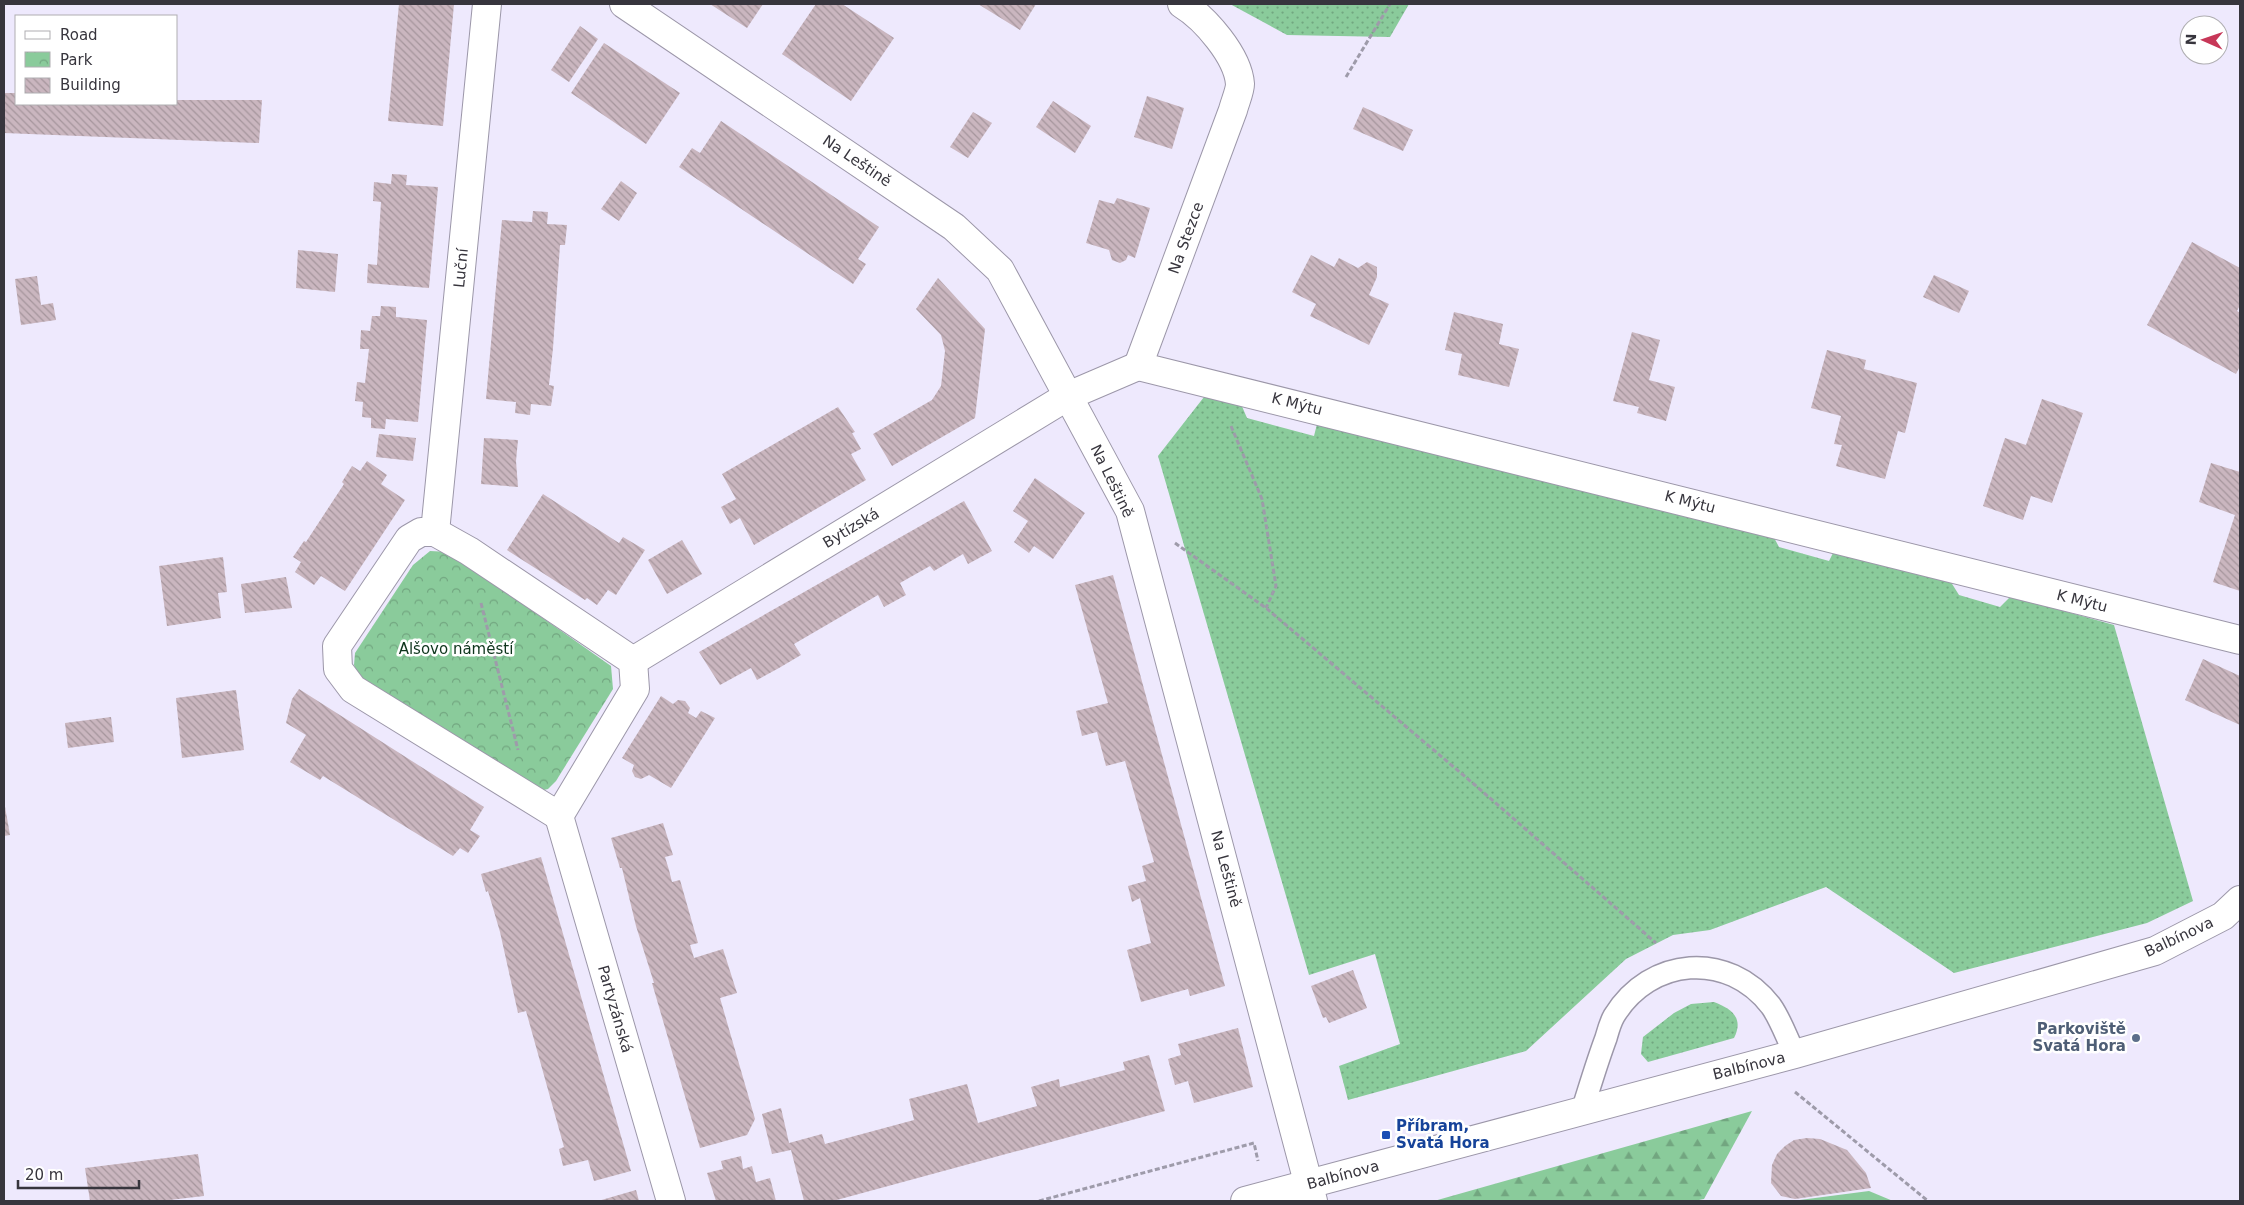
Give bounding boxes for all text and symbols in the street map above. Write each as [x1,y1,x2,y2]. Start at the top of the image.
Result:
legend [15,15,178,105]
north arrow [2179,15,2229,65]
text: Road [60,26,98,44]
text: N [2183,33,2199,46]
text: Park [60,51,93,69]
text: Building [60,76,121,94]
street label: Na Leštině [819,131,895,191]
street label: Na Stezce [1165,200,1207,276]
street label: Luční [450,247,472,289]
street label: K Mýtu [1270,389,1324,419]
street label: Na Leštině [1087,442,1137,520]
street label: K Mýtu [1663,487,1717,517]
street label: Bytízská [820,504,882,552]
street label: K Mýtu [2055,586,2109,616]
park label: Alšovo náměstí [399,640,514,658]
street label: Na Leštině [1207,828,1245,910]
street label: Balbínova [2142,913,2216,961]
street label: Partyzánská [594,963,636,1055]
place label: Parkoviště Svatá Hora [2032,1020,2126,1055]
marker: Parkoviště Svatá Hora [2130,1032,2142,1044]
street label: Balbínova [1711,1048,1787,1084]
place label: Příbram, Svatá Hora [1396,1117,1490,1152]
marker: Příbram, Svatá Hora [1380,1129,1392,1141]
street label: Balbínova [1305,1157,1381,1193]
scale bar [18,1158,139,1190]
text: 20 m [25,1166,63,1184]

